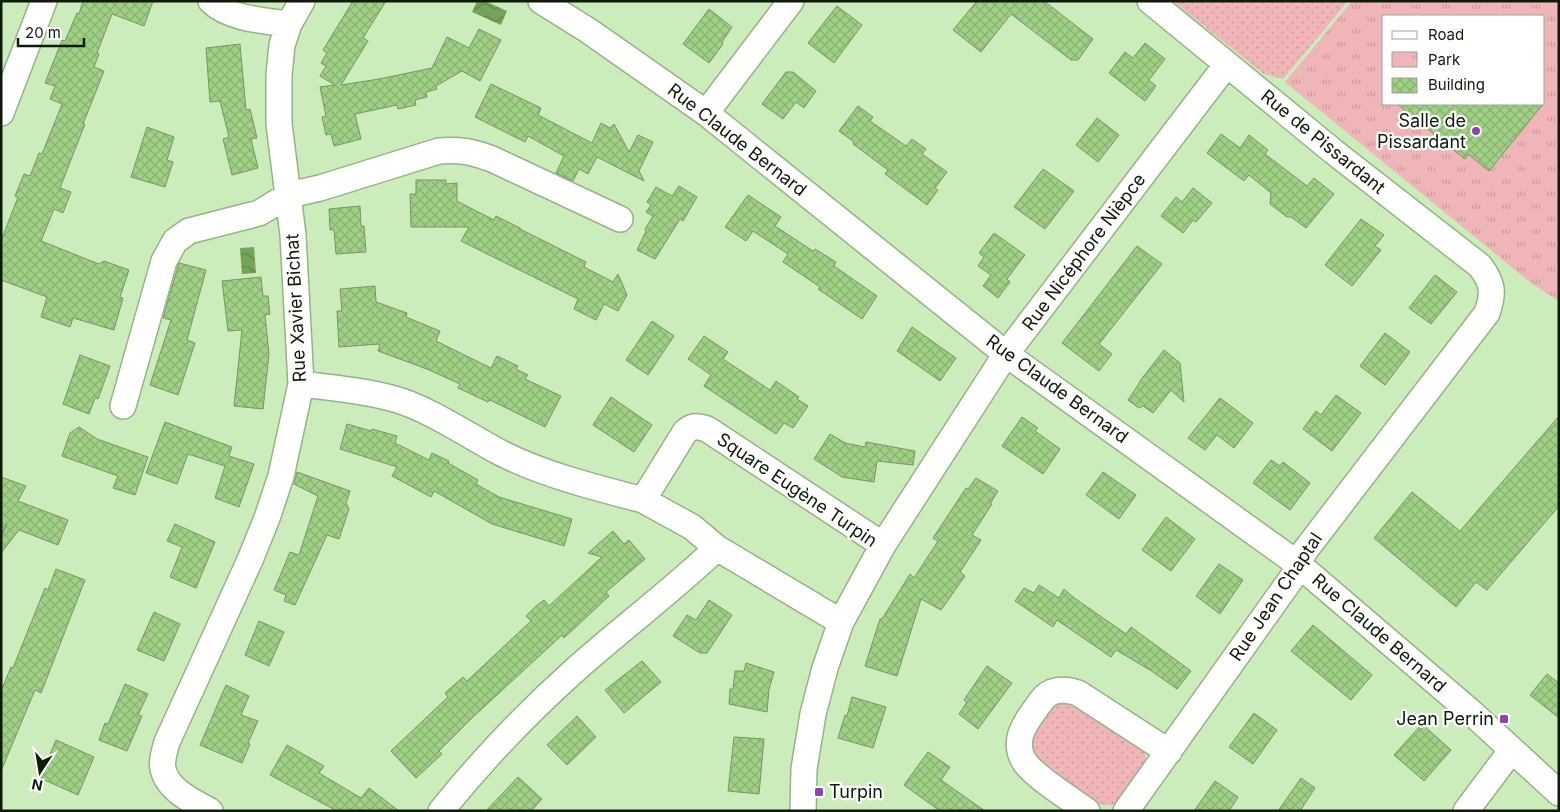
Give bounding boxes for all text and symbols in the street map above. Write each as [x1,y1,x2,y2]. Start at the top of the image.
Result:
scale bar [18,15,84,47]
legend [1382,15,1545,105]
text: 20 m [25,23,61,42]
text: Road [1428,25,1464,44]
text: Park [1428,50,1461,69]
text: Building [1428,75,1485,94]
street label: Rue Claude Bernard [664,79,811,200]
street label: Rue de Pissardant [1257,85,1390,198]
place label: Salle de Pissardant [1377,110,1466,152]
marker: Salle de Pissardant [1470,125,1482,137]
street label: Rue Nicéphore Nièpce [1018,169,1150,334]
street label: Rue Xavier Bichat [281,233,310,383]
street label: Rue Claude Bernard [982,330,1132,447]
street label: Square Eugène Turpin [713,428,881,551]
street label: Rue Jean Chaptal [1225,529,1326,665]
street label: Rue Claude Bernard [1308,569,1450,696]
place label: Jean Perrin [1396,708,1494,729]
marker: Jean Perrin [1498,713,1510,725]
north arrow [15,747,65,797]
text: N [30,776,44,795]
place label: Turpin [829,781,883,802]
marker: Turpin [813,786,825,798]

